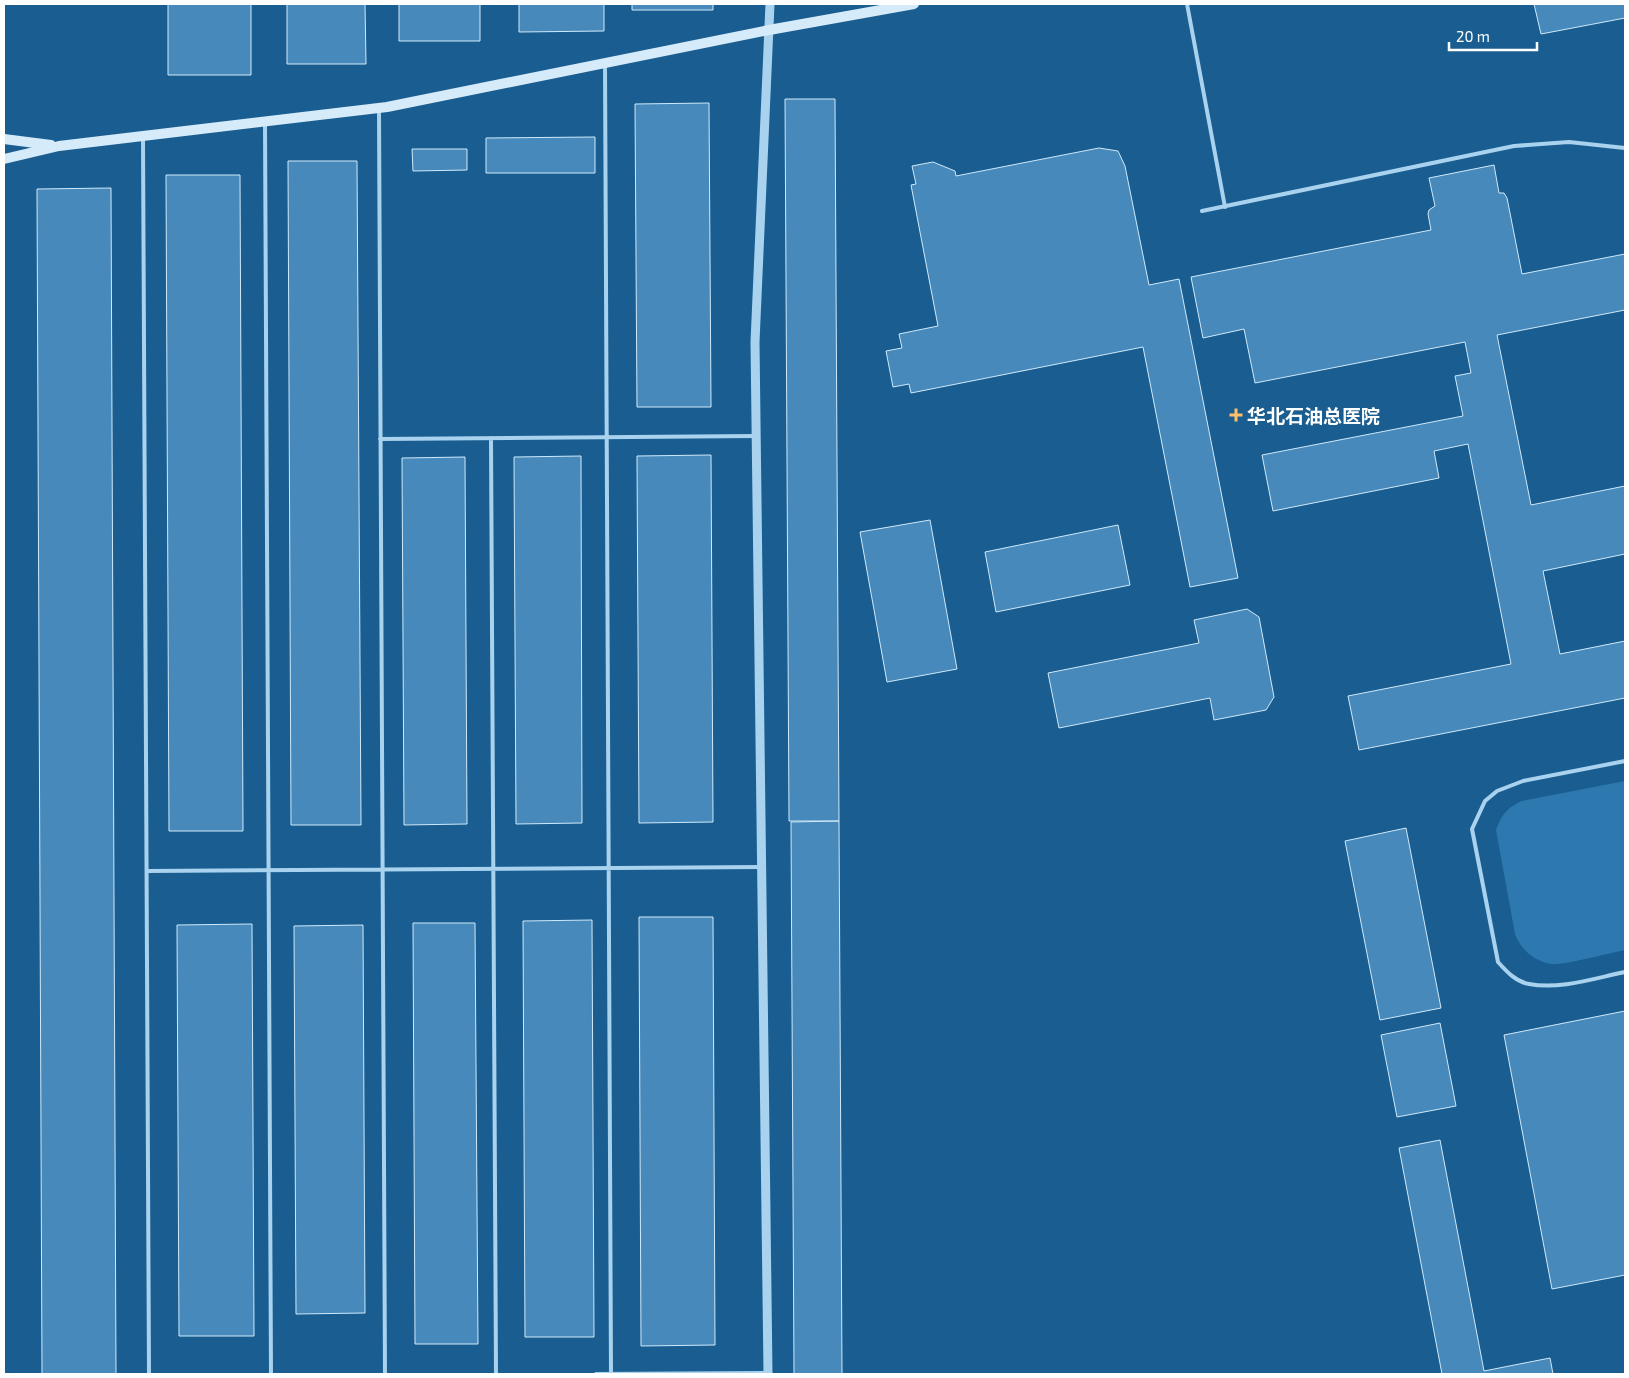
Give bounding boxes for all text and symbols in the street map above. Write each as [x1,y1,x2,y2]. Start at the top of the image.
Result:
scale bar [1449,20,1536,52]
text: 20 m [1456,27,1490,45]
place label: 华北石油总医院 [1247,404,1380,427]
marker: 华北石油总医院 [1229,408,1243,422]

